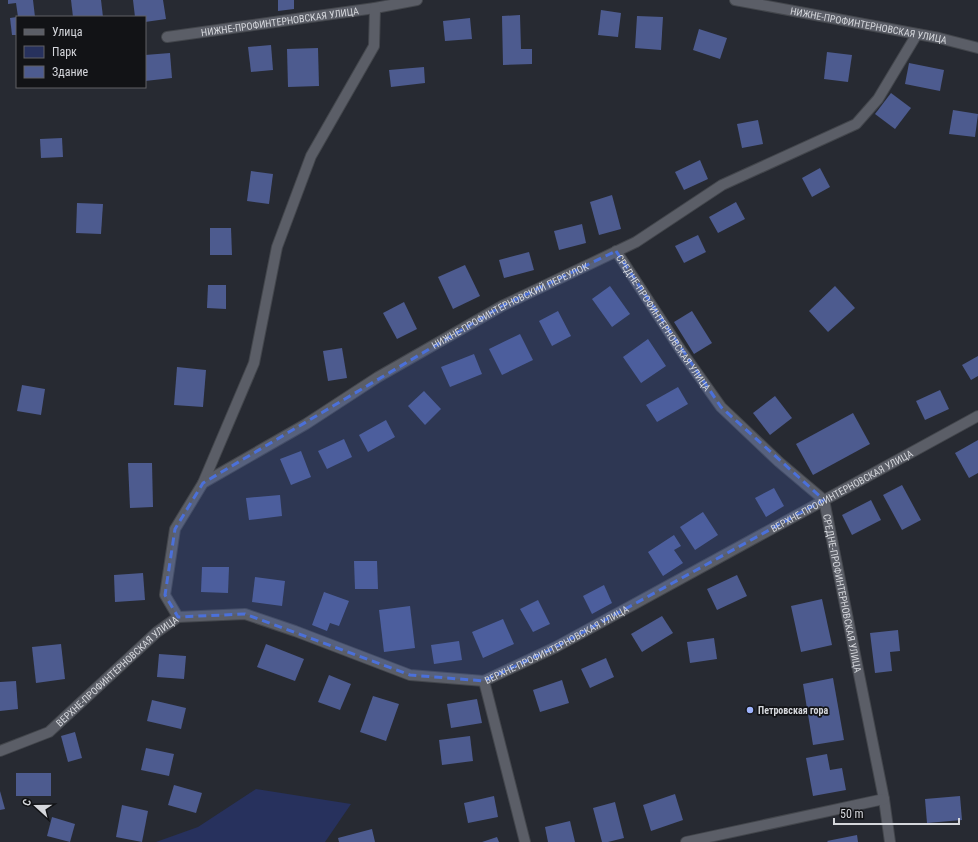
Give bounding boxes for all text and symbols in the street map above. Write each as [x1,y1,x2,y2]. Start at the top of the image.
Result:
street label: НИЖНЕ-ПРОФИНТЕРНОВСКАЯ УЛИЦА [200,5,360,38]
street label: НИЖНЕ-ПРОФИНТЕРНОВСКАЯ УЛИЦА [789,5,948,46]
legend [16,16,146,88]
text: Улица [52,25,83,39]
text: Парк [52,45,77,59]
text: Здание [52,65,89,79]
street label: СРЕДНЕ-ПРОФИНТЕРНОВСКАЯ УЛИЦА [614,253,713,393]
street label: НИЖНЕ-ПРОФИНТЕРНОВСКИЙ ПЕРЕУЛОК [430,260,590,351]
street label: ВЕРХНЕ-ПРОФИНТЕРНОВСКАЯ УЛИЦА [769,448,915,534]
street label: СРЕДНЕ-ПРОФИНТЕРНОВСКАЯ УЛИЦА [821,513,864,674]
street label: ВЕРХНЕ-ПРОФИНТЕРНОВСКАЯ УЛИЦА [483,603,631,686]
street label: ВЕРХНЕ-ПРОФИНТЕРНОВСКАЯ УЛИЦА [54,614,180,729]
marker: Петровская гора [745,705,755,715]
place label: Петровская гора [758,705,828,716]
north arrow [16,786,56,826]
text: С [20,797,34,808]
scale bar [834,800,959,826]
text: 50 m [840,807,864,821]

